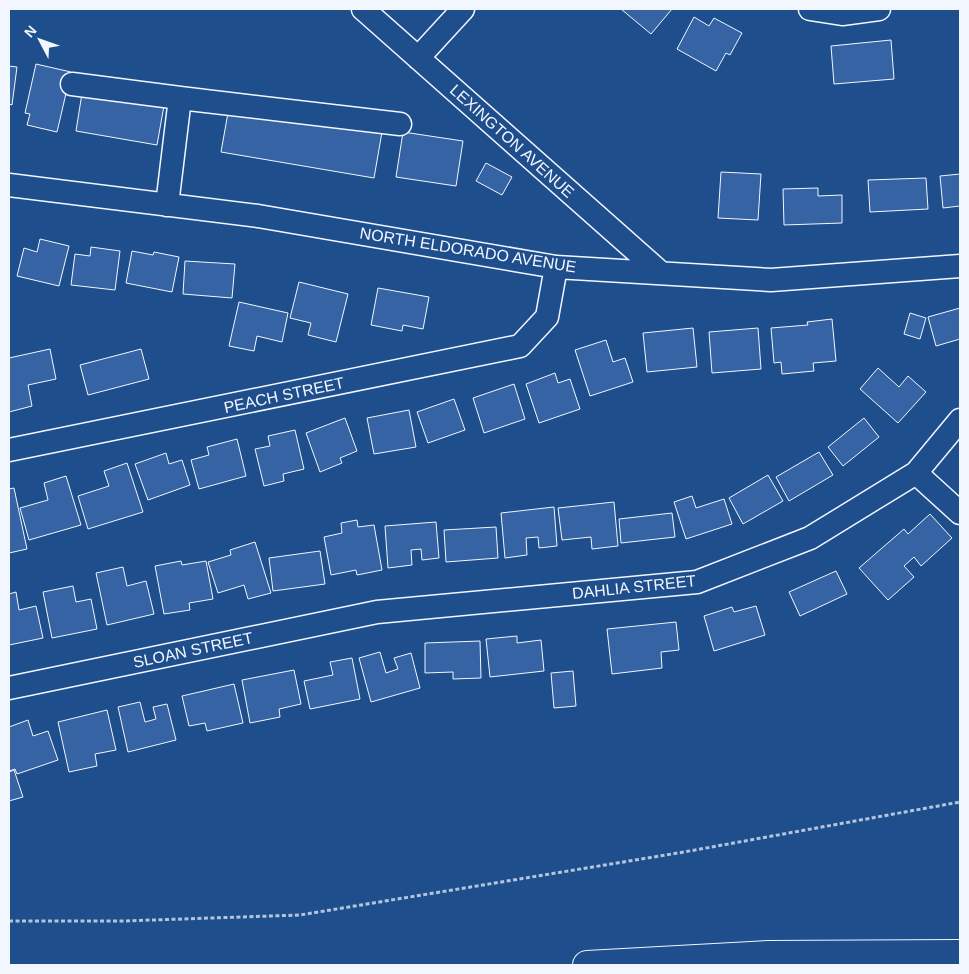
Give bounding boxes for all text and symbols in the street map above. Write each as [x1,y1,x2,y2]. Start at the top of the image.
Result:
north arrow [15,15,65,65]
text: N [21,22,40,41]
street label: LEXINGTON AVENUE [447,81,577,201]
street label: NORTH ELDORADO AVENUE [359,224,577,276]
street label: PEACH STREET [222,374,346,416]
street label: DAHLIA STREET [571,572,697,602]
street label: SLOAN STREET [132,629,255,671]

